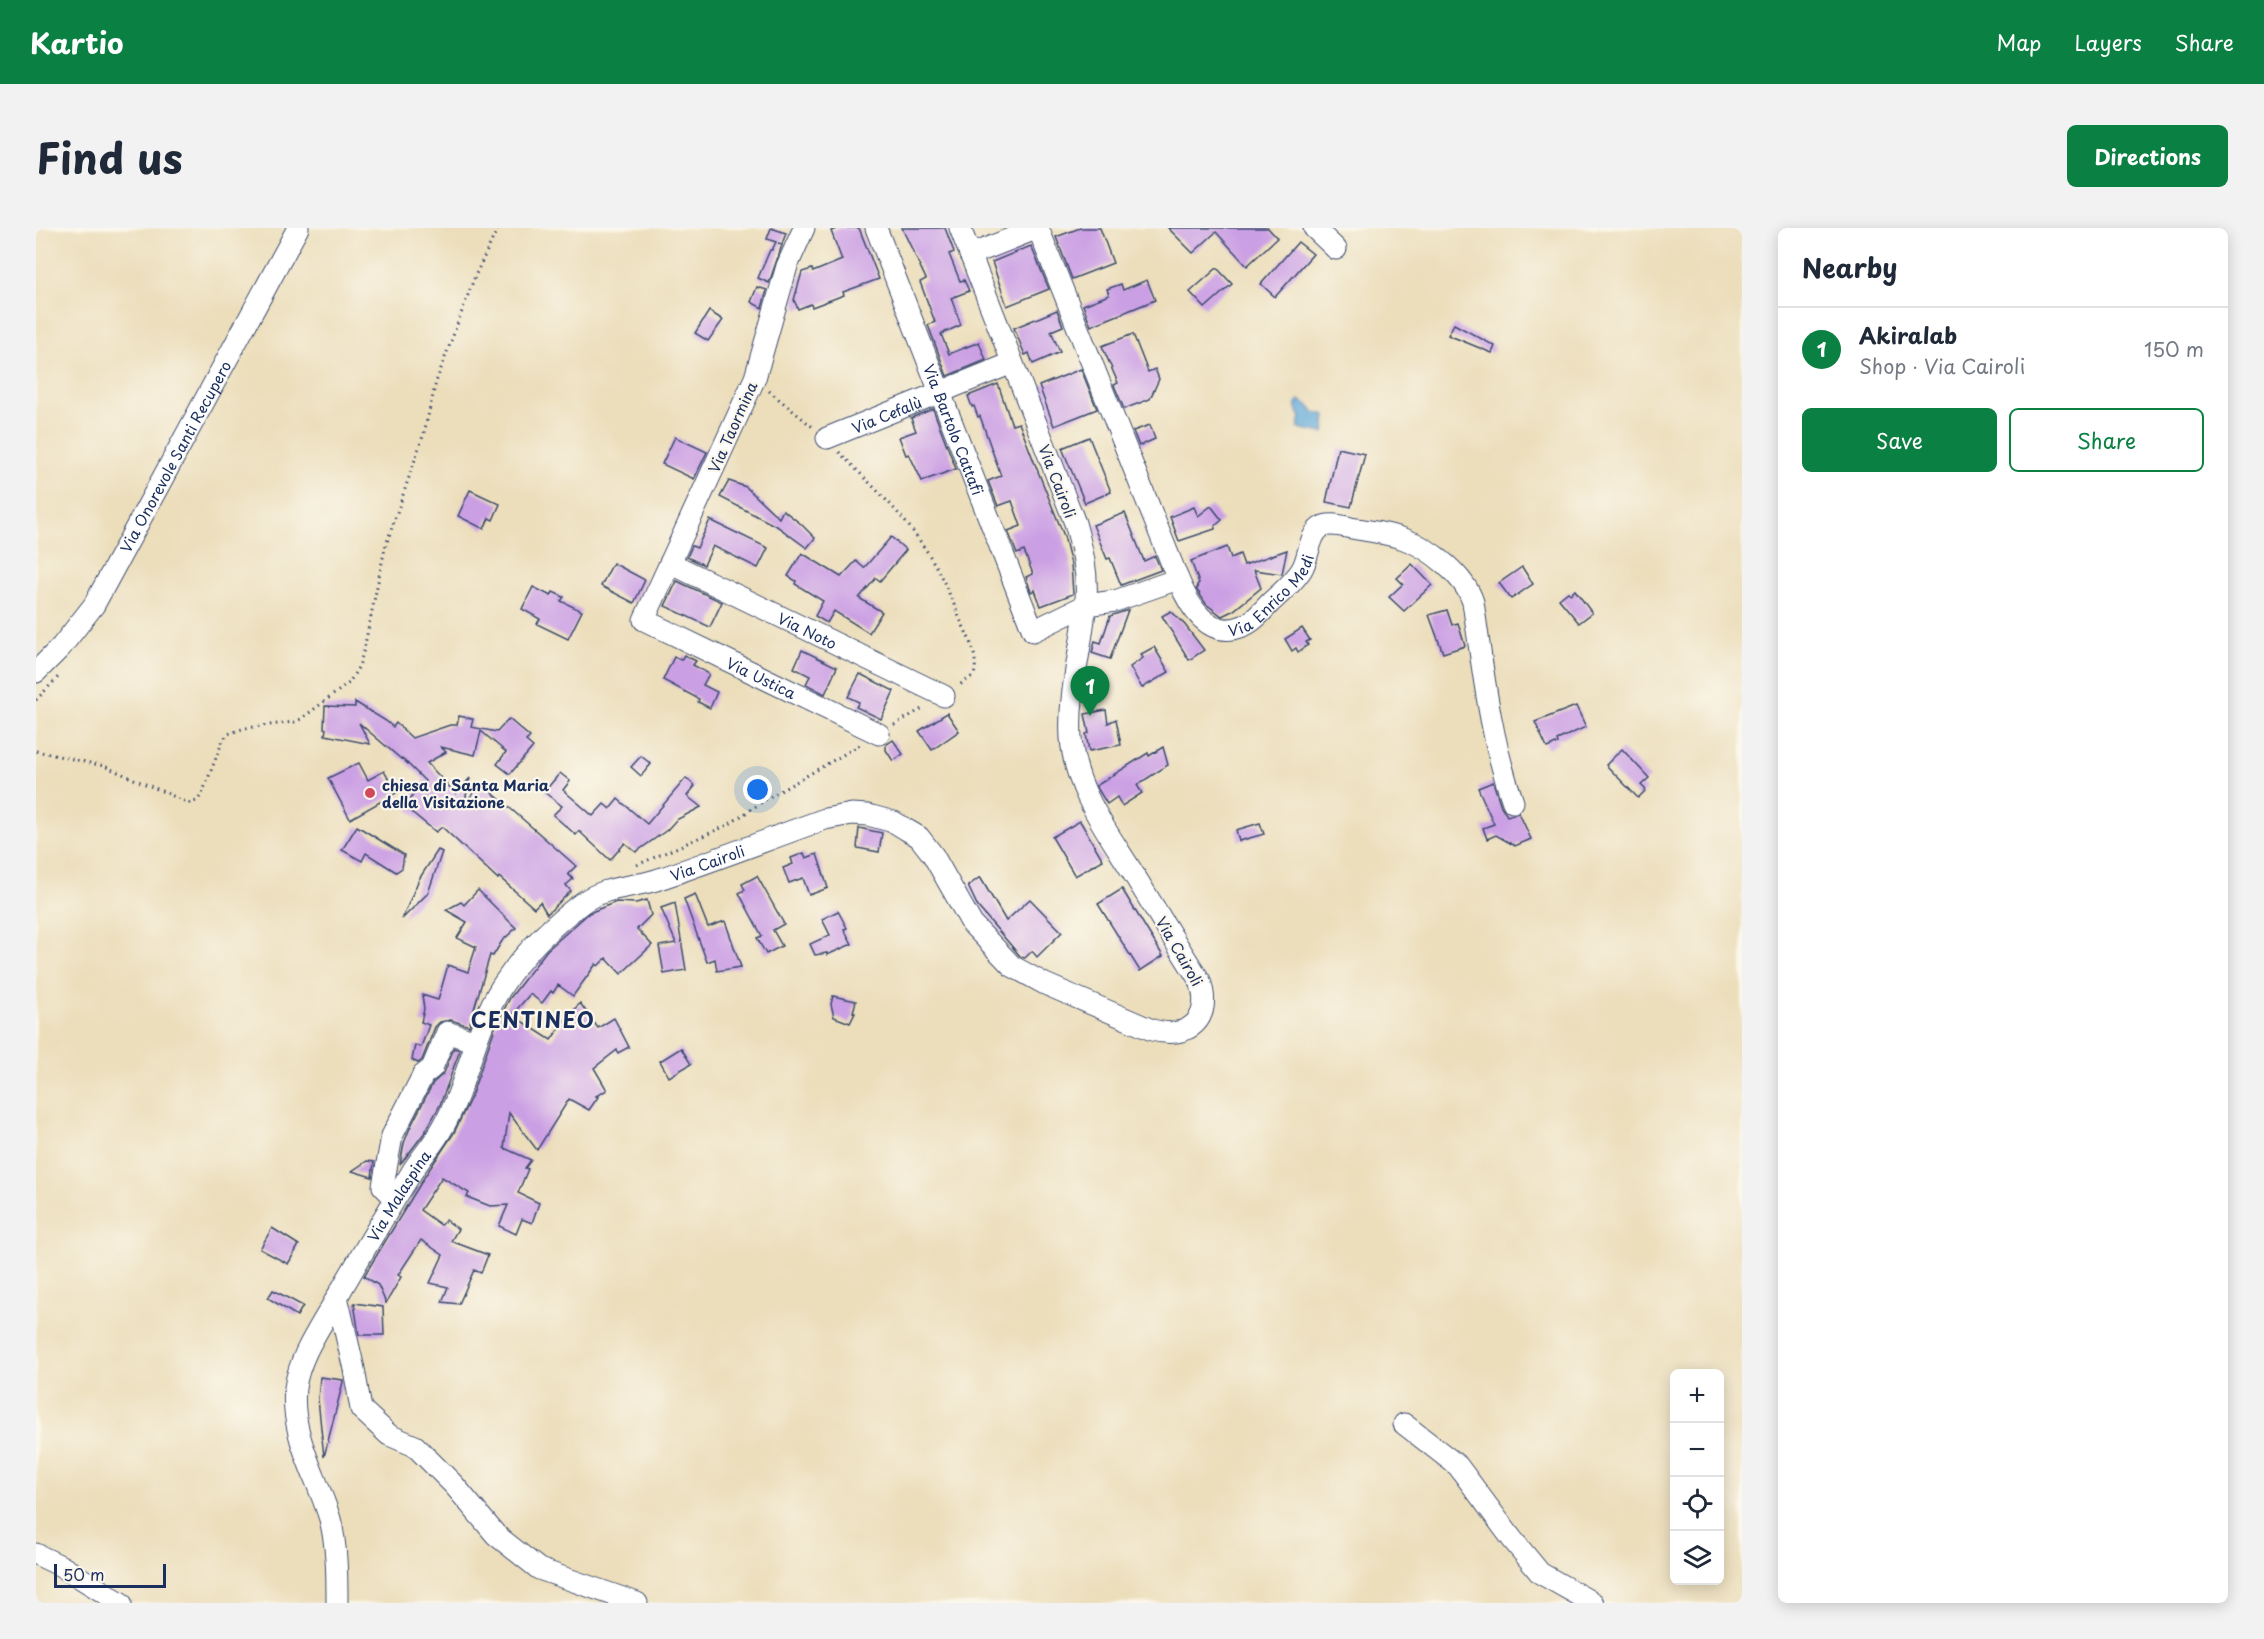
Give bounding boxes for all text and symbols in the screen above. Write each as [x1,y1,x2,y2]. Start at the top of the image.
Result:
text: Kartio [30,21,124,64]
text: Map [1997,26,2041,58]
text: Layers [2074,26,2142,58]
text: Share [2175,26,2234,58]
text: Find us [36,125,183,188]
button: Directions [2067,125,2228,187]
text: Nearby [1802,248,1897,287]
text: Akiralab [1859,318,1957,351]
text: 1 [1817,334,1826,364]
text: 150 m [2144,334,2204,364]
text: Shop · Via Cairoli [1859,351,2025,381]
street label: Via Onorevole Santi Recupero [113,356,236,556]
street label: Via Bartolo Cattafi [918,360,990,498]
street label: Via Taormina [702,377,763,476]
street label: Via Cefalù [848,389,925,438]
button: Save [1802,408,1997,472]
button: Share [2009,408,2204,472]
street label: Via Cairoli [1033,441,1083,521]
street label: Via Enrico Medi [1226,551,1319,641]
street label: Via Noto [774,606,841,654]
street label: Via Ustica [723,650,801,704]
pin: 1 [1070,666,1110,716]
place label: chiesa di Santa Maria della Visitazione [382,773,550,813]
your location [743,775,772,804]
marker: chiesa di Santa Maria della Visitazione [363,786,377,800]
street label: Via Cairoli [667,838,747,886]
street label: Via Cairoli [1151,912,1209,990]
district label: CENTINEO [471,1003,595,1035]
street label: Via Malaspina [361,1144,436,1245]
map controls [1670,1369,1724,1585]
button: + [1670,1369,1724,1423]
button: − [1670,1423,1724,1477]
button: locate [1670,1477,1724,1531]
button: layers [1670,1531,1724,1585]
scale bar [54,1561,166,1588]
text: 50 m [63,1562,104,1586]

